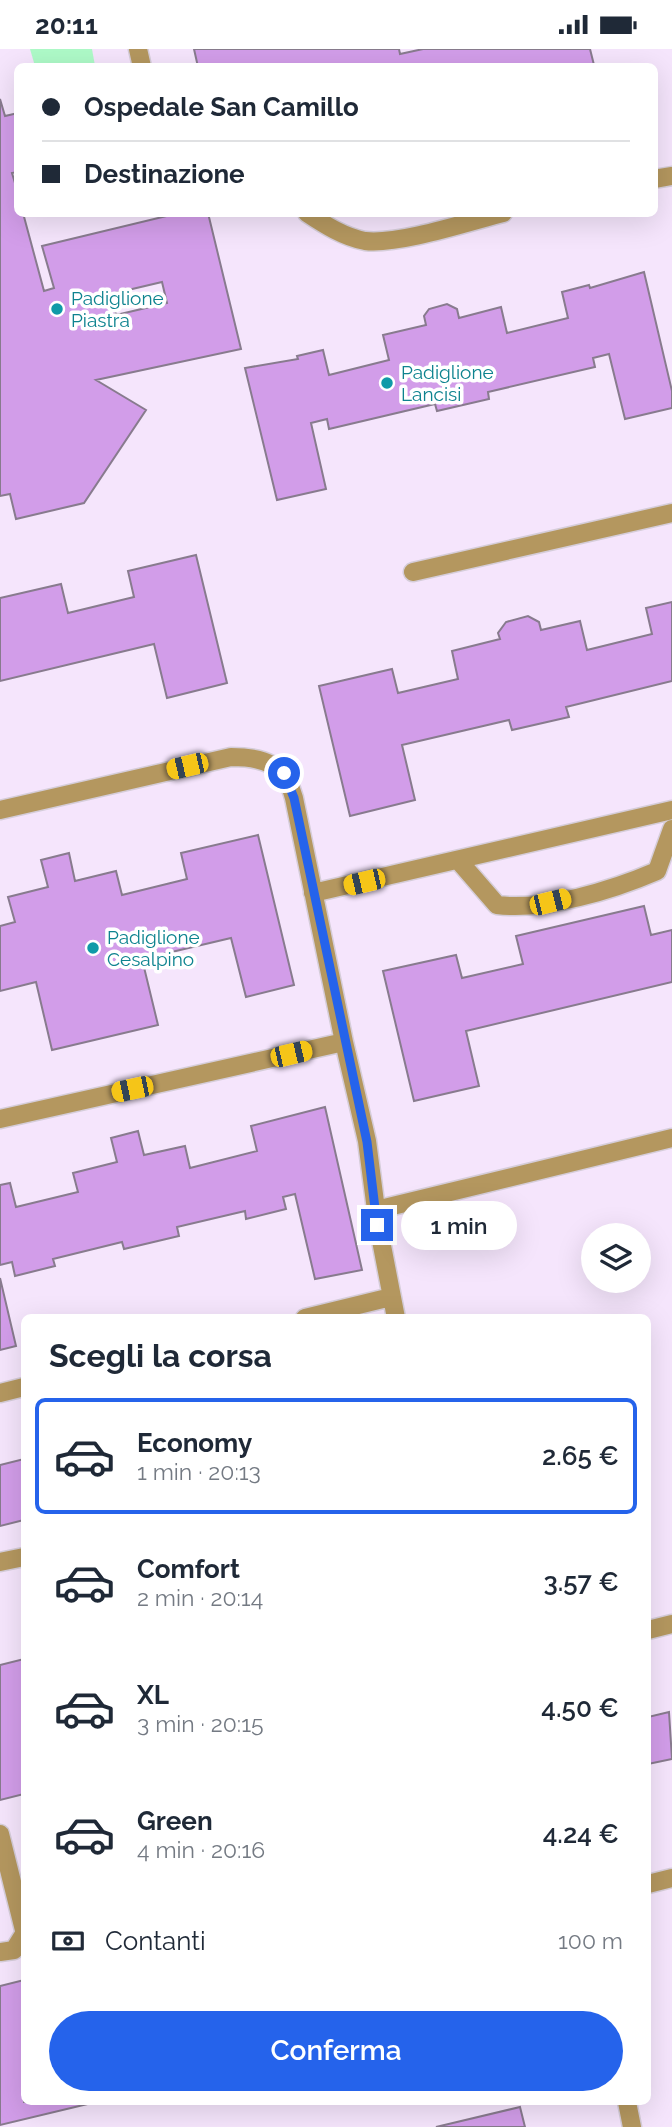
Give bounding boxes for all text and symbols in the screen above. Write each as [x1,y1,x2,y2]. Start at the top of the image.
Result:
text: 20:11 [35,10,98,40]
text: Ospedale San Camillo [84,92,359,122]
text: Destinazione [84,159,245,189]
place label: Padiglione Piastra [71,287,164,331]
marker: Padiglione Piastra [49,301,65,317]
place label: Padiglione Lancisi [401,361,494,405]
marker: Padiglione Lancisi [379,375,395,391]
car [165,751,210,781]
route start [268,757,300,789]
car [342,867,387,897]
car [528,887,573,917]
place label: Padiglione Cesalpino [107,926,200,970]
marker: Padiglione Cesalpino [85,940,101,956]
car [269,1039,314,1069]
car [110,1074,155,1104]
callout: 1 min [402,1201,517,1249]
route end [361,1209,393,1241]
text: 1 min [430,1212,488,1239]
map controls [581,1223,651,1293]
button: layers [581,1223,651,1293]
text: Scegli la corsa [49,1337,272,1374]
icon: car [53,1425,116,1488]
text: Economy [137,1428,252,1458]
text: 2.65 € [542,1441,619,1471]
text: 1 min · 20:13 [137,1458,261,1485]
icon: car [53,1551,116,1614]
text: Comfort [137,1554,240,1584]
text: 3.57 € [543,1567,619,1597]
text: 2 min · 20:14 [137,1584,263,1611]
icon: car [53,1677,116,1740]
text: XL [137,1680,169,1710]
text: 4.50 € [541,1693,619,1723]
text: 3 min · 20:15 [137,1710,264,1737]
icon: car [53,1803,116,1866]
text: Green [137,1806,213,1836]
text: 4.24 € [543,1819,619,1849]
text: 4 min · 20:16 [137,1836,265,1863]
icon: cash [49,1922,87,1960]
text: Contanti [105,1926,206,1956]
text: 100 m [558,1927,623,1954]
button: Conferma [49,2011,623,2091]

